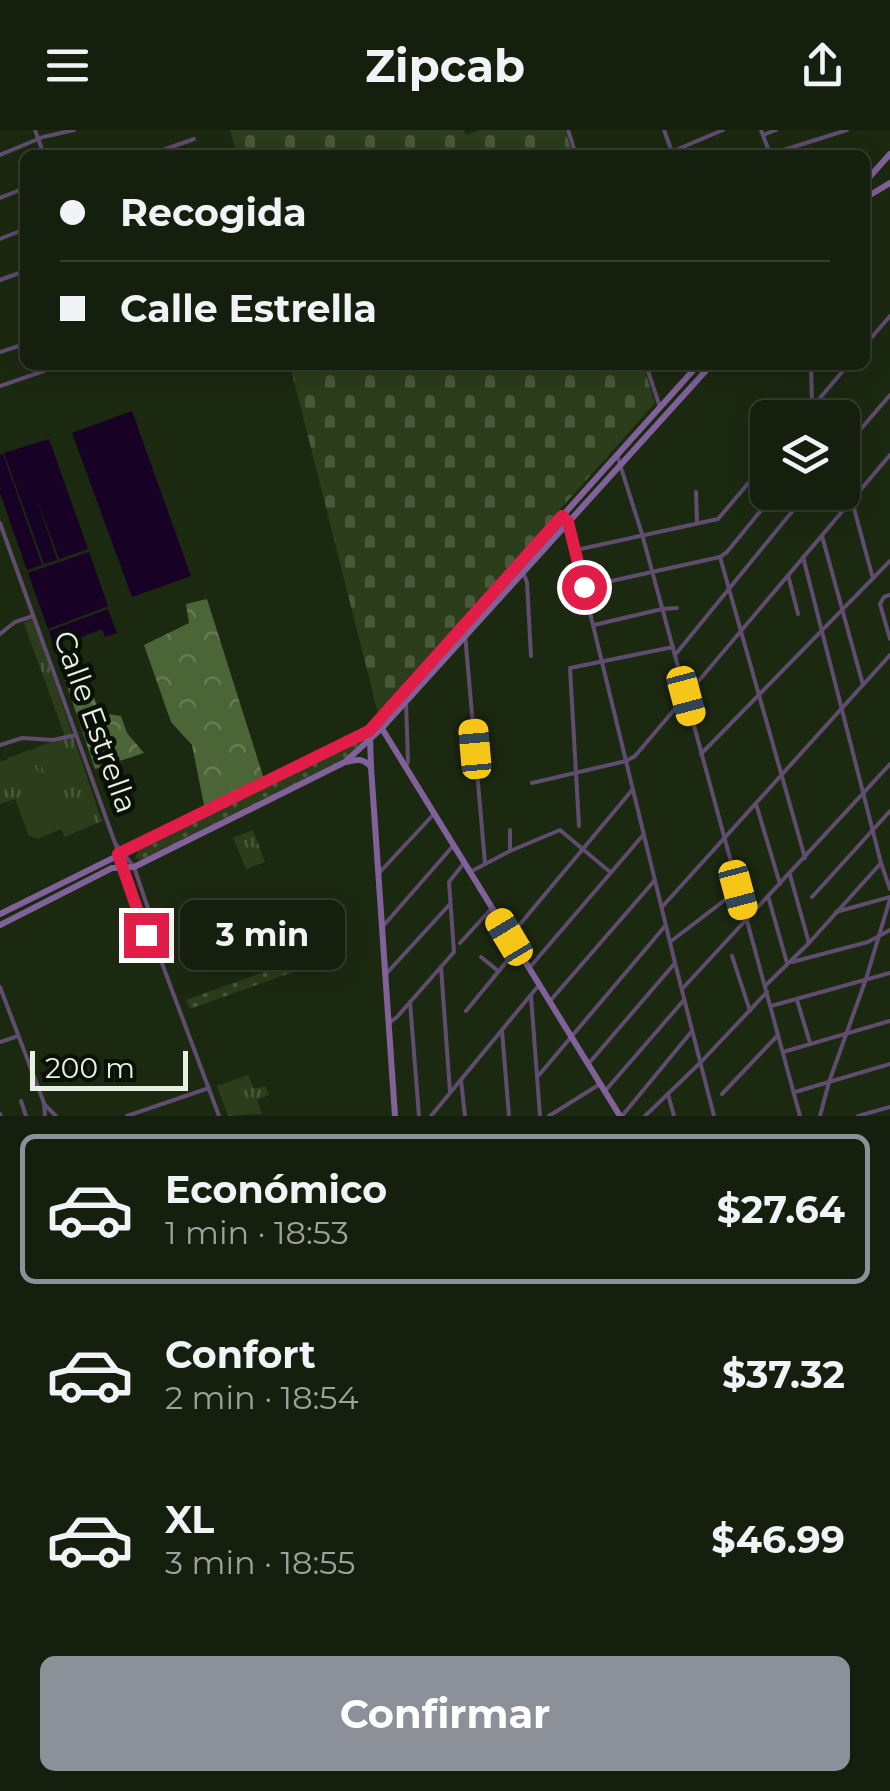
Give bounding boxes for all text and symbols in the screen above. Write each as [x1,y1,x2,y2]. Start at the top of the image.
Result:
icon: menu [40,38,95,93]
text: Zipcab [365,38,525,93]
icon: share [795,38,850,93]
text: Recogida [120,189,307,236]
text: Calle Estrella [120,285,377,332]
map controls [750,400,860,510]
button: layers [750,400,860,510]
route start [562,565,607,610]
street label: Calle Estrella [45,626,146,818]
car [664,663,708,729]
car [457,718,493,780]
car [716,857,760,923]
callout: 3 min [181,900,346,970]
car [481,904,537,970]
route end [124,913,169,958]
text: 3 min [216,915,309,954]
scale bar [30,1046,188,1090]
text: 200 m [45,1051,135,1085]
icon: car [45,1164,135,1254]
text: Económico [165,1166,387,1213]
text: $27.64 [717,1186,845,1233]
text: 1 min · 18:53 [165,1213,349,1252]
icon: car [45,1329,135,1419]
text: Confort [165,1331,316,1378]
text: $37.32 [722,1351,845,1398]
text: 2 min · 18:54 [165,1378,359,1417]
icon: car [45,1494,135,1584]
text: XL [165,1496,214,1543]
text: $46.99 [711,1516,845,1563]
text: 3 min · 18:55 [165,1543,355,1582]
button: Confirmar [40,1656,850,1771]

